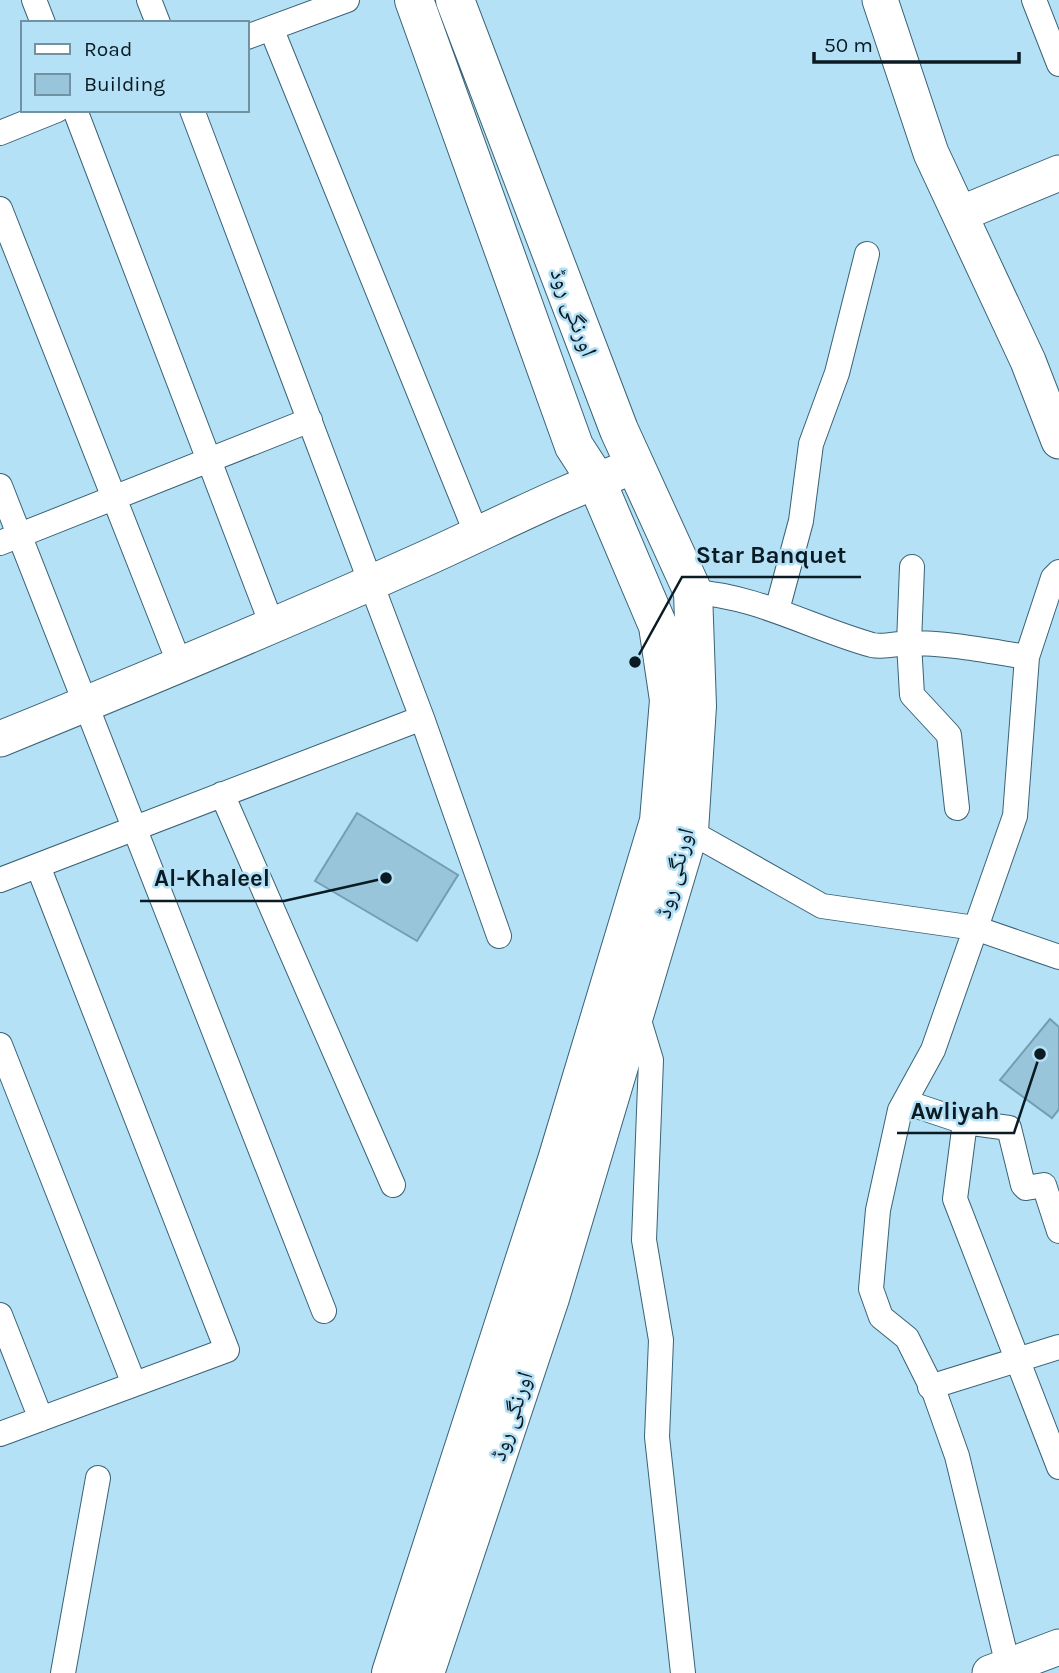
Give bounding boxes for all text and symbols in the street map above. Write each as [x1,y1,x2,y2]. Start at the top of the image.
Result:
legend [21,21,248,112]
scale bar [814,21,1019,65]
text: 50 m [824,33,873,57]
text: Road [84,37,132,61]
text: Building [84,72,165,96]
street label: اورنگی روڈ [544,264,603,360]
callout: Star Banquet [682,532,861,577]
text: Star Banquet [696,541,846,569]
street label: اورنگی روڈ [649,825,699,921]
callout: Al-Khaleel [140,856,284,901]
text: Al-Khaleel [154,864,270,892]
callout: Awliyah [897,1088,1014,1133]
text: Awliyah [911,1097,999,1125]
street label: اورنگی روڈ [484,1368,539,1464]

